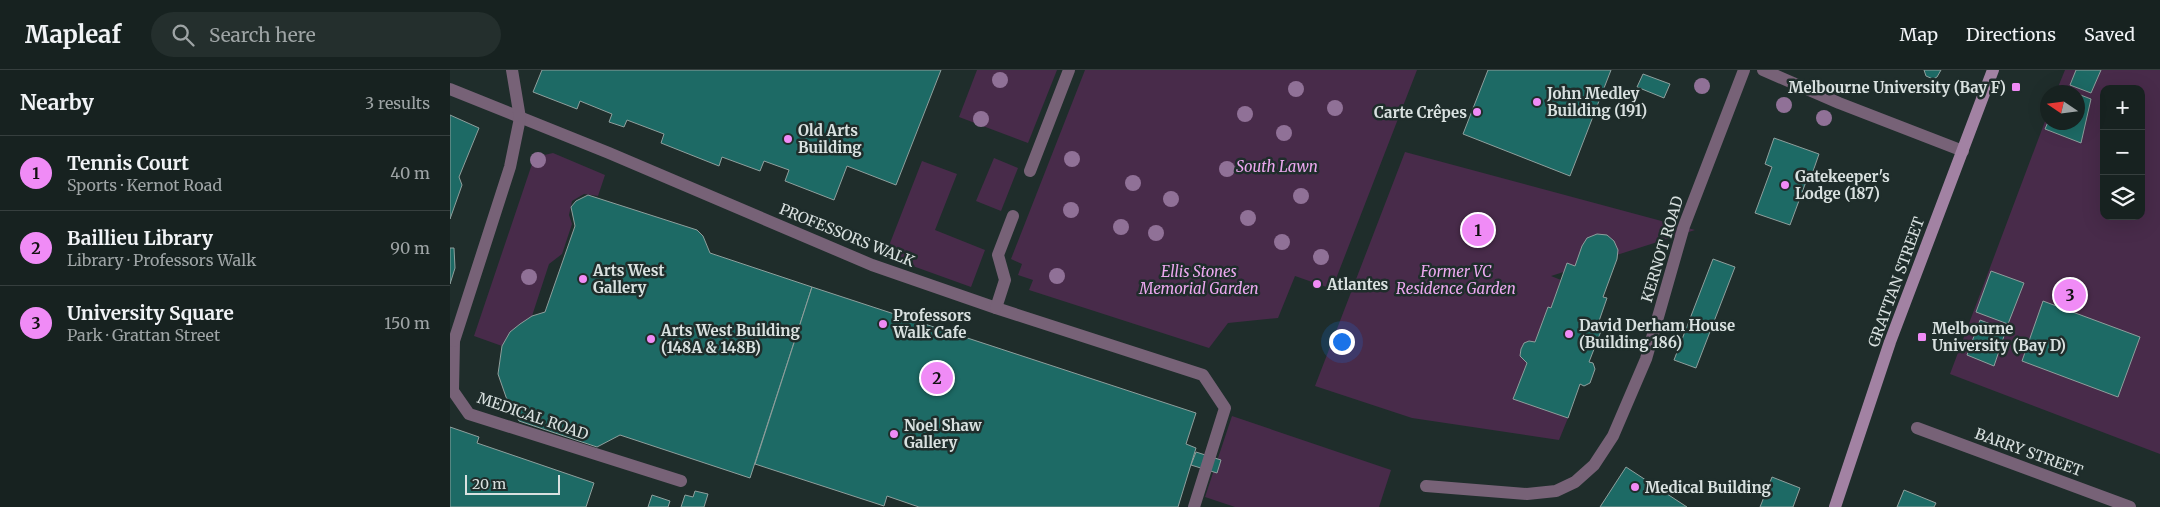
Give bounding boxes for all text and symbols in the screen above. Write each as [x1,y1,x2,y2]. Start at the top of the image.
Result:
search box [151,12,501,57]
text: Mapleaf [25,19,121,50]
icon: search [169,21,197,49]
text: Search here [209,23,316,47]
text: Map [1900,23,1938,46]
text: Directions [1966,23,2056,46]
text: Saved [2084,23,2135,46]
place label: Melbourne University (Bay F) [1788,78,2006,97]
marker: Melbourne University (Bay F) [2010,81,2022,93]
place label: John Medley Building (191) [1546,84,1647,120]
north arrow [2040,85,2085,130]
map controls [2100,85,2145,220]
button: + [2100,85,2145,130]
text: Nearby [20,89,94,116]
text: 3 results [365,93,430,113]
marker: John Medley Building (191) [1531,96,1543,108]
place label: Carte Crêpes [1374,103,1467,122]
marker: Carte Crêpes [1471,106,1483,118]
place label: Old Arts Building [798,121,862,157]
button: − [2100,130,2145,175]
marker: Old Arts Building [782,133,794,145]
text: Tennis Court [67,151,189,175]
park label: South Lawn [1236,157,1318,176]
text: 1 [32,163,40,183]
text: 40 m [390,163,430,183]
place label: Gatekeeper's Lodge (187) [1795,167,1890,203]
text: Sports · Kernot Road [67,175,222,195]
button: layers [2100,175,2145,220]
marker: Gatekeeper's Lodge (187) [1779,179,1791,191]
street label: KERNOT ROAD [1637,194,1687,304]
street label: PROFESSORS WALK [777,199,918,271]
pin: 1 [1462,211,1494,249]
street label: GRATTAN STREET [1864,214,1929,350]
text: Baillieu Library [67,226,213,250]
text: 2 [31,238,41,258]
text: 90 m [390,238,430,258]
text: Library · Professors Walk [67,250,256,270]
place label: Arts West Gallery [592,261,665,297]
park label: Ellis Stones Memorial Garden [1138,262,1259,298]
park label: Former VC Residence Garden [1396,262,1516,298]
marker: Arts West Gallery [577,273,589,285]
place label: Atlantes [1326,275,1389,294]
pin: 3 [2054,276,2086,314]
marker: Atlantes [1311,278,1323,290]
text: University Square [67,301,234,325]
place label: Professors Walk Cafe [892,306,972,342]
text: 3 [31,313,41,333]
text: 150 m [384,313,430,333]
place label: David Derham House (Building 186) [1579,316,1735,352]
marker: Professors Walk Cafe [877,318,889,330]
place label: Melbourne University (Bay D) [1932,319,2066,355]
place label: Arts West Building (148A & 148B) [660,321,800,357]
text: Park · Grattan Street [67,325,220,345]
marker: David Derham House (Building 186) [1563,328,1575,340]
your location [1329,329,1355,355]
marker: Melbourne University (Bay D) [1916,331,1928,343]
marker: Arts West Building (148A & 148B) [645,333,657,345]
pin: 2 [921,359,953,397]
street label: MEDICAL ROAD [475,388,591,444]
place label: Noel Shaw Gallery [904,416,983,452]
street label: BARRY STREET [1972,424,2086,481]
marker: Noel Shaw Gallery [888,428,900,440]
scale bar [465,472,560,495]
text: 20 m [472,475,506,493]
place label: Medical Building [1645,478,1772,497]
marker: Medical Building [1629,481,1641,493]

